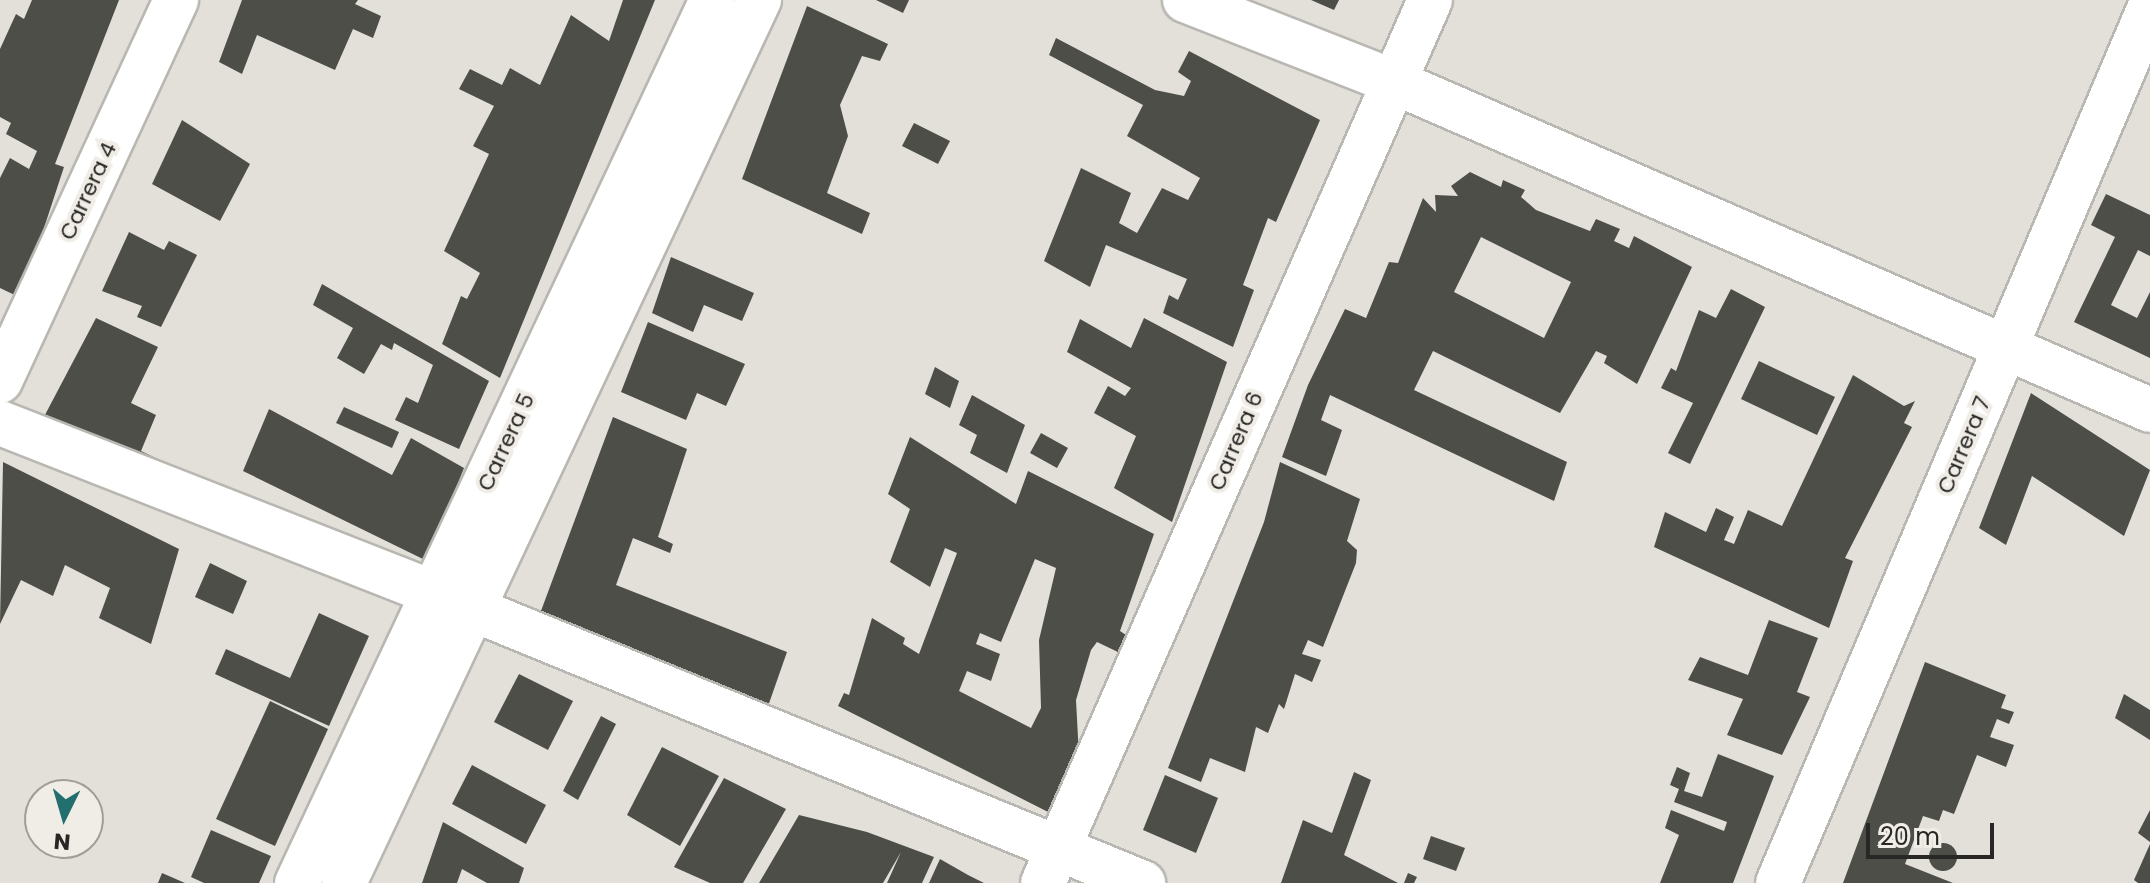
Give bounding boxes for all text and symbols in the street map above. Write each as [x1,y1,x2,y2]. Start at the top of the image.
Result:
street label: Carrera 4 [54,138,122,244]
street label: Carrera 6 [1203,388,1269,494]
street label: Carrera 5 [472,389,540,495]
street label: Carrera 7 [1932,392,1996,498]
north arrow [24,779,104,859]
scale bar [1870,807,1998,857]
text: 20 m [1880,820,1940,853]
text: N [52,825,72,858]

